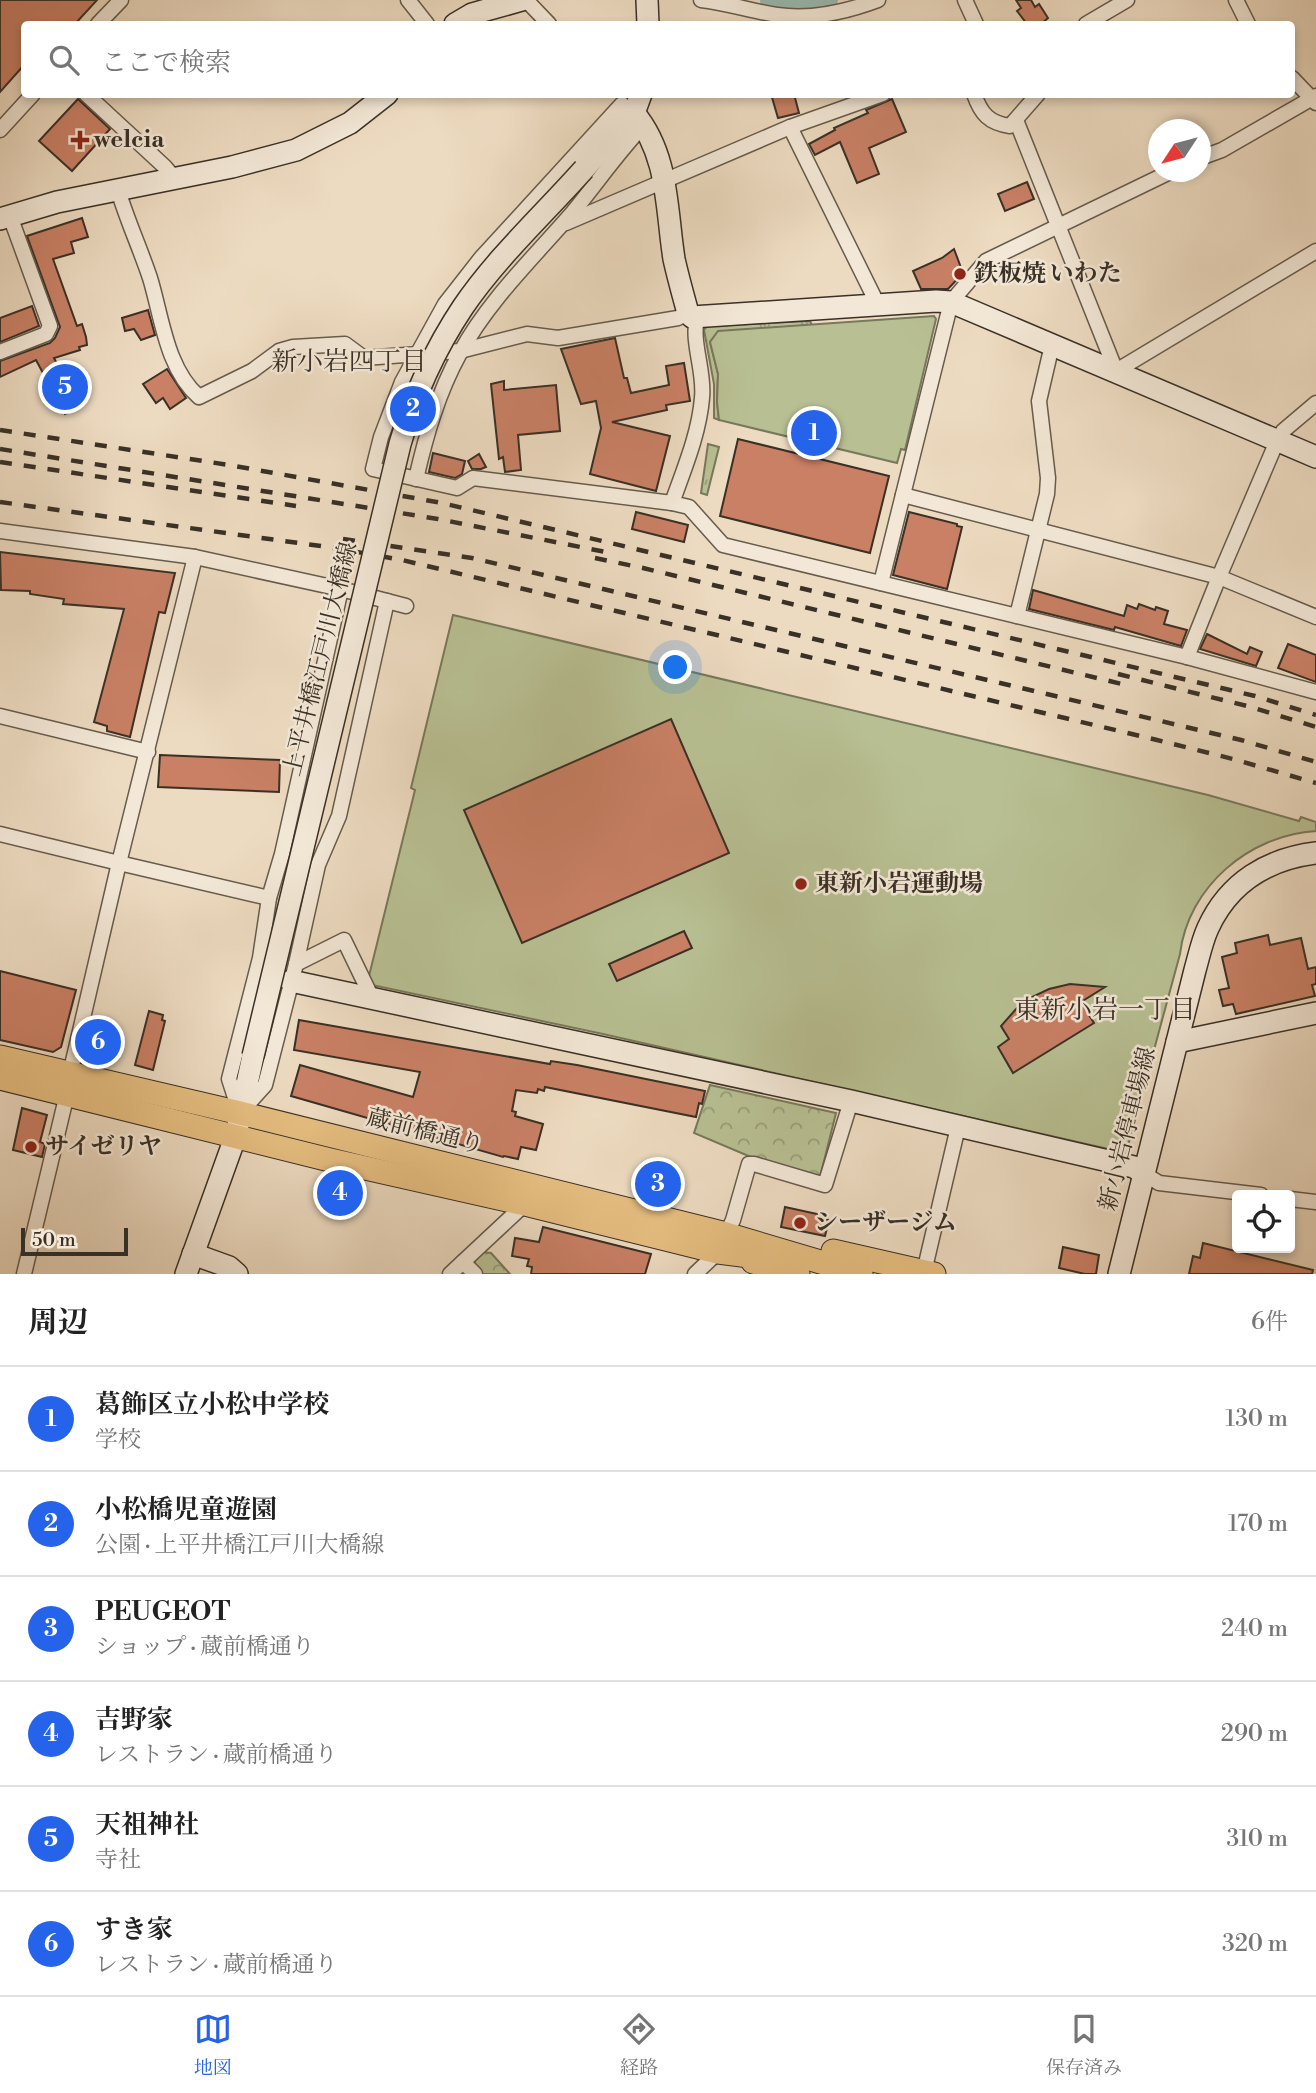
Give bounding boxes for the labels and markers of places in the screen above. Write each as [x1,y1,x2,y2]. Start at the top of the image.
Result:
place label: welcia [93,125,165,155]
marker: welcia [72,132,88,148]
place label: 鉄板焼 いわた [974,259,1122,289]
marker: 鉄板焼 いわた [952,266,968,282]
pin: 5 [42,361,88,413]
pin: 2 [390,383,436,435]
pin: 1 [791,407,837,459]
place label: 東新小岩運動場 [815,869,983,899]
marker: 東新小岩運動場 [793,876,809,892]
pin: 6 [75,1016,121,1068]
place label: サイゼリヤ [45,1132,162,1162]
marker: サイゼリヤ [23,1139,39,1155]
pin: 3 [635,1158,681,1210]
pin: 4 [317,1167,363,1219]
place label: シーザージム [814,1208,957,1238]
marker: シーザージム [792,1215,808,1231]

